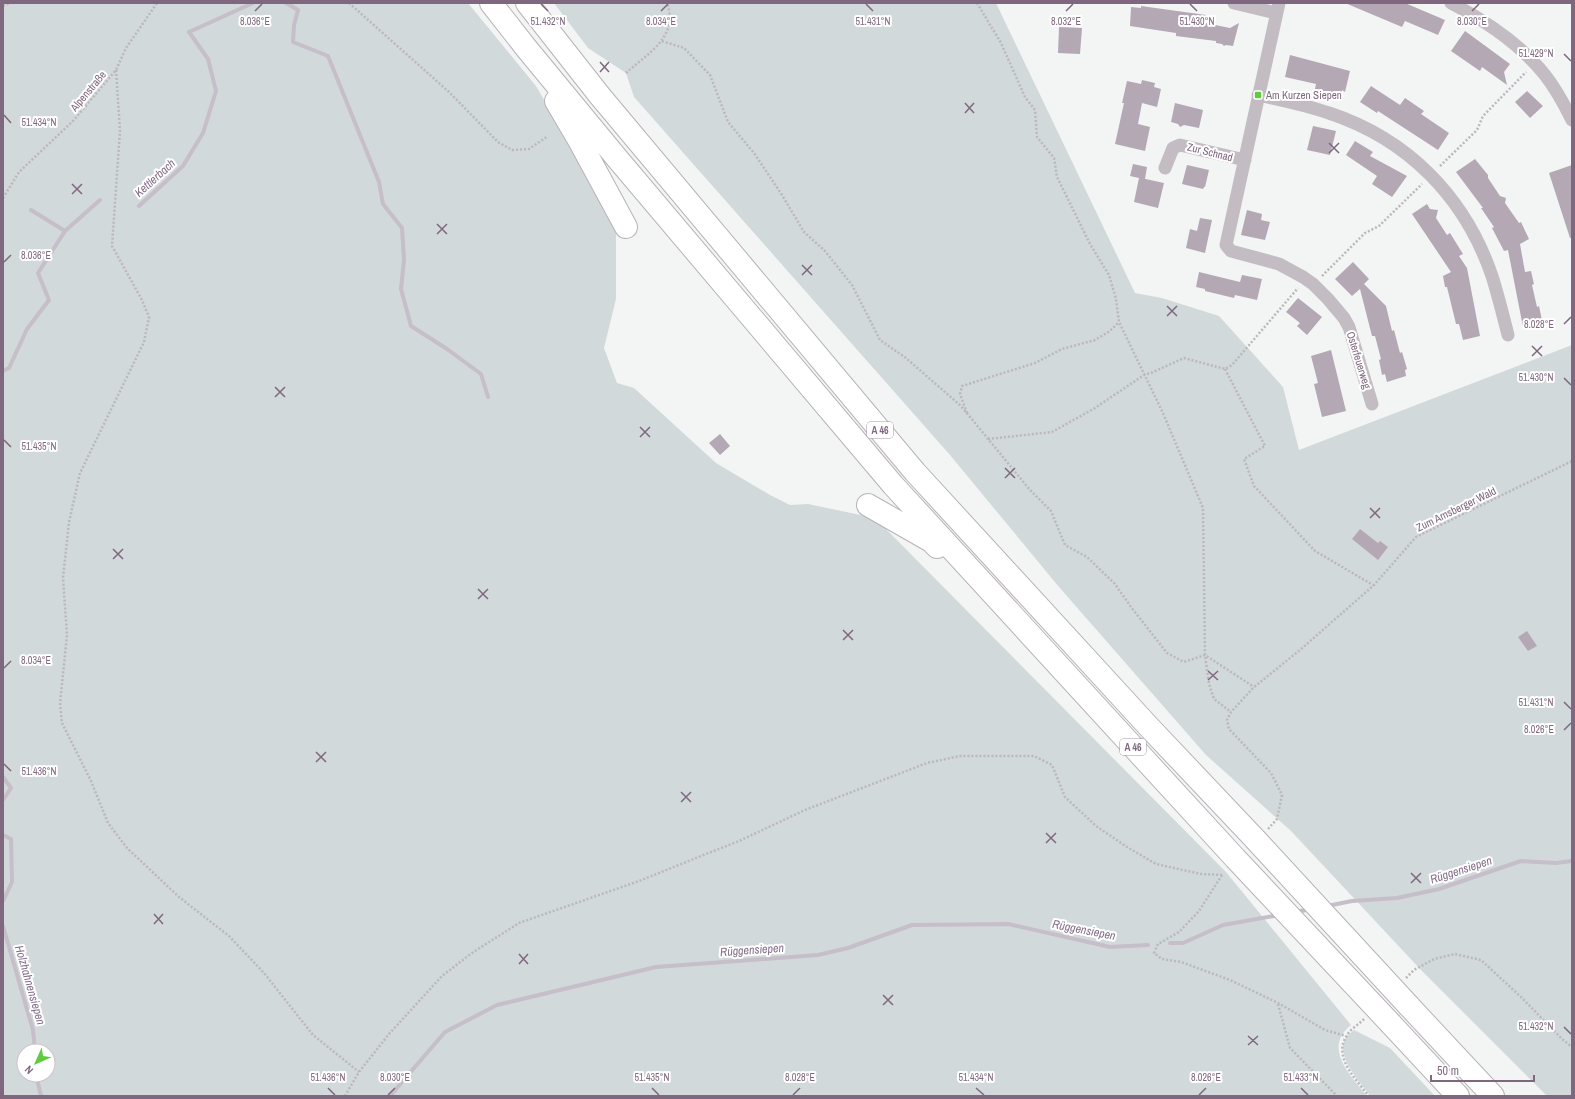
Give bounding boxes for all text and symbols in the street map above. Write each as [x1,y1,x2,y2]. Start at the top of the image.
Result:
text: 8.036°E [240,15,270,28]
text: 51.432°N [531,15,566,28]
text: 8.034°E [646,15,676,28]
text: 51.431°N [856,15,891,28]
text: 8.032°E [1051,15,1081,28]
text: 51.430°N [1180,15,1215,28]
text: 8.030°E [1457,15,1487,28]
text: 51.429°N [1519,47,1554,60]
street label: Alpenstraße [66,68,109,115]
place label: Am Kurzen Siepen [1265,88,1342,102]
marker: Am Kurzen Siepen [1253,90,1263,100]
text: 51.434°N [22,116,57,129]
street label: Zur Schnad [1186,140,1234,164]
water label: Kettlerbach [131,155,179,201]
text: 8.036°E [21,249,51,262]
text: 8.028°E [1524,318,1554,331]
street label: Osterfeuerweg [1344,330,1374,390]
text: 51.430°N [1519,371,1554,384]
road number: A 46 [867,422,893,438]
text: 51.435°N [22,440,57,453]
street label: Zum Arnsberger Wald [1414,484,1498,534]
text: 8.034°E [21,654,51,667]
text: 51.431°N [1519,696,1554,709]
text: 8.026°E [1524,723,1554,736]
road number: A 46 [1120,739,1146,755]
text: 51.436°N [22,765,57,778]
water label: Rüggensiepen [1428,853,1494,887]
water label: Rüggensiepen [1051,916,1117,944]
water label: Rüggensiepen [720,940,784,960]
water label: Holzhahnensiepen [11,943,49,1027]
text: 51.432°N [1519,1020,1554,1033]
north arrow [16,1043,56,1083]
scale bar [1431,1057,1534,1083]
text: N [22,1063,36,1077]
text: 50 m [1437,1063,1459,1079]
text: 51.436°N [311,1071,346,1084]
text: 8.030°E [380,1071,410,1084]
text: 51.435°N [635,1071,670,1084]
text: 8.028°E [785,1071,815,1084]
text: 51.434°N [959,1071,994,1084]
text: 8.026°E [1191,1071,1221,1084]
text: 51.433°N [1284,1071,1319,1084]

